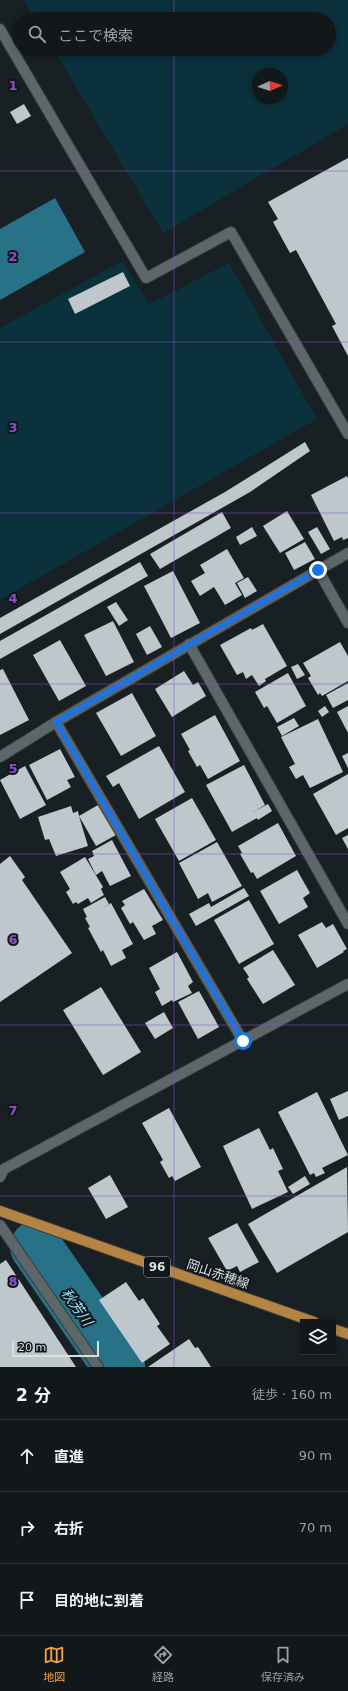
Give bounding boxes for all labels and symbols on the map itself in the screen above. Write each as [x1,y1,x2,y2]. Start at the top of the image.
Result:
north arrow [252,68,288,104]
text: 1 [8,78,18,93]
text: 2 [8,249,18,264]
text: 3 [8,420,18,435]
route end [309,561,327,579]
text: 4 [8,591,18,606]
text: 5 [8,761,18,776]
text: 6 [8,932,18,947]
route start [234,1032,252,1050]
text: 7 [8,1103,18,1118]
street label: 岡山赤穂線 [185,1256,251,1292]
road number: 96 [144,1257,170,1277]
text: 8 [8,1274,18,1289]
water label: 秋芳川 [58,1285,97,1330]
scale bar [12,1339,99,1358]

